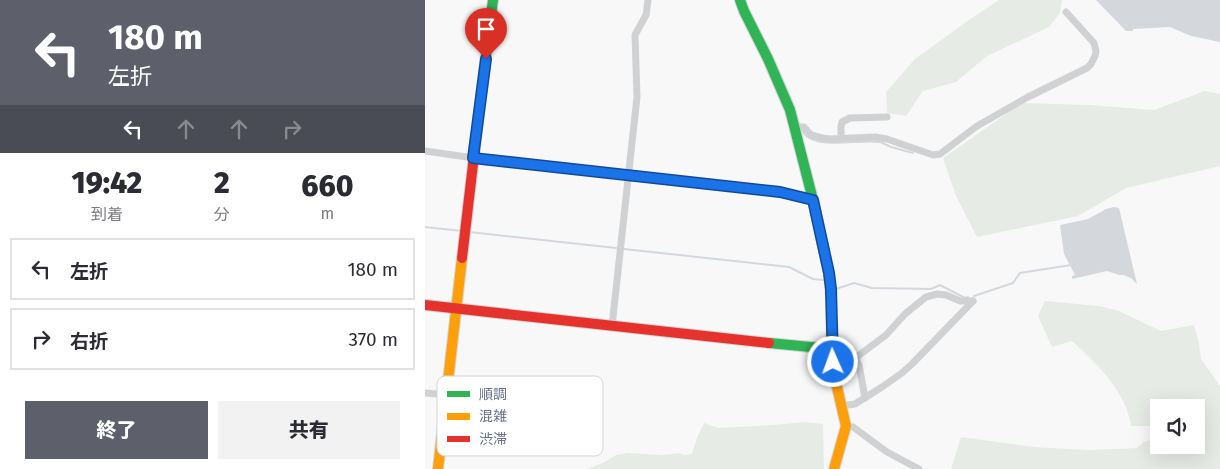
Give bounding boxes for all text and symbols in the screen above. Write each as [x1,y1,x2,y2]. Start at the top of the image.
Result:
pin [465,8,507,59]
icon: arrive [472,15,500,43]
text: 180 m [108,16,203,58]
icon: left [25,20,90,85]
text: 左折 [108,63,152,90]
icon: left [119,115,147,143]
icon: ahead [172,115,200,143]
icon: ahead [225,115,253,143]
icon: right [278,115,306,143]
text: 19:42 [72,165,142,201]
text: 2 [214,165,230,201]
text: 660 [301,168,353,204]
text: m [321,204,334,223]
text: 到着 [91,205,123,224]
text: 分 [214,205,230,224]
icon: left [27,255,55,283]
text: 180 m [347,258,398,281]
text: 左折 [70,260,108,283]
icon: right [27,325,55,353]
text: 370 m [348,328,398,351]
text: 右折 [70,330,108,353]
position arrow [806,335,858,387]
legend [437,376,603,456]
text: 順調 [479,386,507,403]
map controls [1150,399,1205,454]
button: sound [1150,399,1205,454]
button: 終了 [25,401,208,459]
button: 共有 [218,401,400,459]
text: 混雑 [479,408,507,425]
text: 渋滞 [479,431,507,448]

